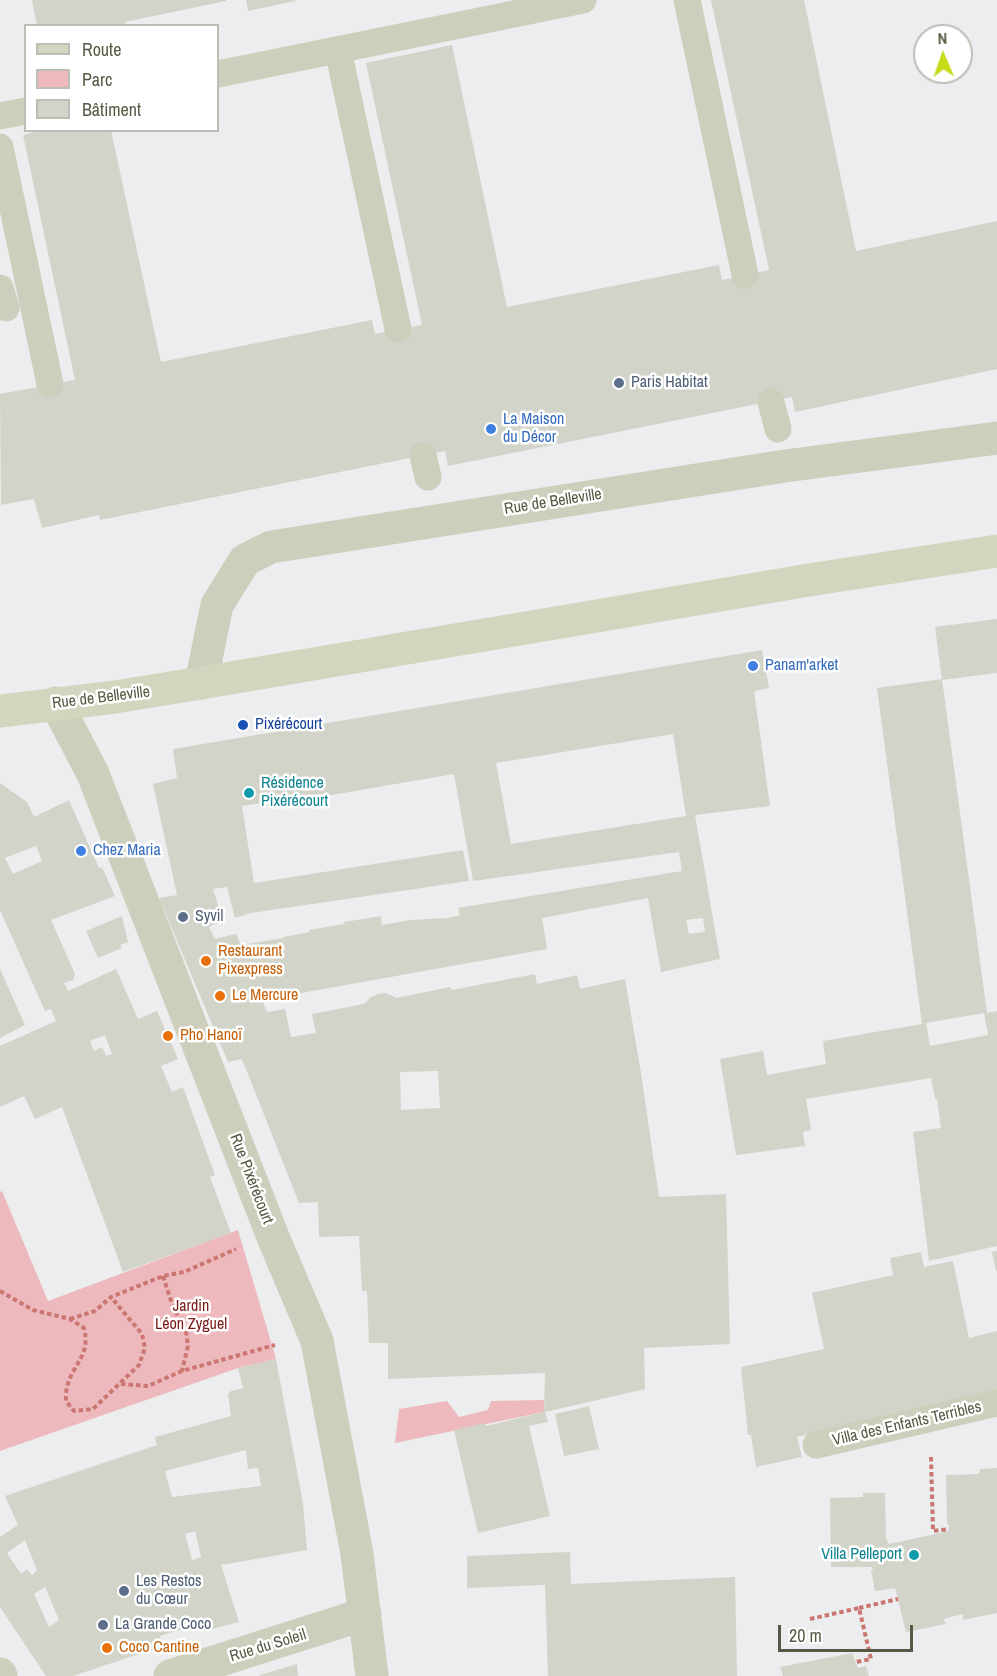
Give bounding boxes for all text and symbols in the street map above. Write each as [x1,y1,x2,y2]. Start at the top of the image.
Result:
legend [24,24,219,132]
north arrow [913,24,973,84]
text: N [937,27,948,49]
text: Route [82,37,121,62]
text: Parc [82,67,112,92]
text: Bâtiment [82,97,141,122]
place label: Paris Habitat [631,373,708,393]
marker: Paris Habitat [612,376,626,390]
place label: La Maison du Décor [503,410,564,448]
marker: La Maison du Décor [484,422,498,436]
street label: Rue de Belleville [503,485,603,519]
place label: Panam'arket [765,656,838,676]
marker: Panam'arket [746,659,760,673]
street label: Rue de Belleville [51,682,151,714]
place label: Pixérécourt [255,715,322,735]
marker: Pixérécourt [236,718,250,732]
place label: Résidence Pixérécourt [261,774,328,812]
marker: Résidence Pixérécourt [242,786,256,800]
place label: Chez Maria [93,841,161,861]
marker: Chez Maria [74,844,88,858]
place label: Syvil [195,907,223,927]
marker: Syvil [176,910,190,924]
place label: Restaurant Pixexpress [218,942,283,980]
marker: Restaurant Pixexpress [199,954,213,968]
place label: Le Mercure [232,986,298,1006]
marker: Le Mercure [213,989,227,1003]
place label: Pho Hanoï [180,1026,242,1046]
marker: Pho Hanoï [161,1029,175,1043]
street label: Rue Pixérécourt [225,1131,277,1227]
park label: Jardin Léon Zyguel [155,1297,227,1335]
street label: Villa des Enfants Terribles [831,1398,983,1450]
place label: Villa Pelleport [821,1545,902,1565]
marker: Villa Pelleport [907,1548,921,1562]
place label: Les Restos du Cœur [136,1572,202,1610]
marker: Les Restos du Cœur [117,1584,131,1598]
scale bar [781,1613,916,1651]
place label: La Grande Coco [115,1615,211,1635]
marker: La Grande Coco [96,1618,110,1632]
text: 20 m [789,1623,822,1648]
street label: Rue du Soleil [228,1625,308,1667]
place label: Coco Cantine [119,1638,199,1658]
marker: Coco Cantine [100,1641,114,1655]

